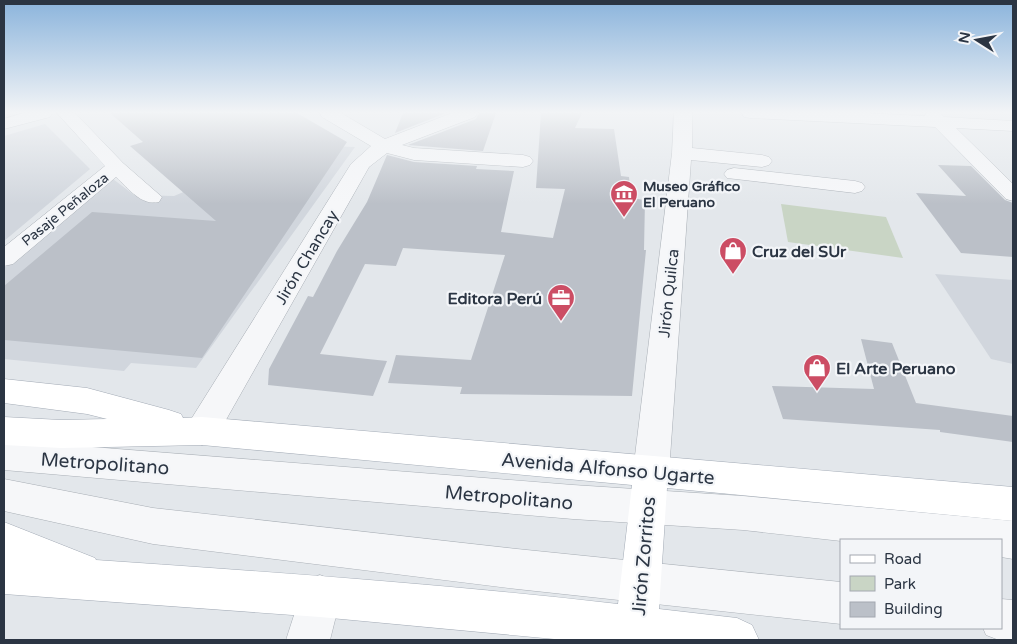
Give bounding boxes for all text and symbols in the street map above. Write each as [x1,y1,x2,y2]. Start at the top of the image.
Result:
north arrow [952,15,1002,65]
text: N [955,30,974,45]
street label: Pasaje Peñaloza [18,169,112,250]
place label: Museo Gráfico El Peruano [643,178,741,211]
museum icon: Museo Gráfico El Peruano [609,179,639,218]
street label: Jirón Chancay [271,206,343,308]
shop icon: Cruz del SUr [718,236,748,275]
place label: Cruz del SUr [752,242,847,262]
street label: Jirón Quilca [654,248,684,338]
office icon: Editora Perú [546,283,576,322]
place label: Editora Perú [447,289,542,309]
shop icon: El Arte Peruano [802,353,832,392]
place label: El Arte Peruano [836,359,956,379]
street label: Metropolitano [40,449,170,479]
street label: Avenida Alfonso Ugarte [500,449,716,489]
street label: Metropolitano [444,481,574,515]
street label: Jirón Zorritos [628,496,660,617]
legend [840,539,1002,629]
text: Road [884,550,922,568]
text: Park [884,575,916,593]
text: Building [884,600,943,618]

